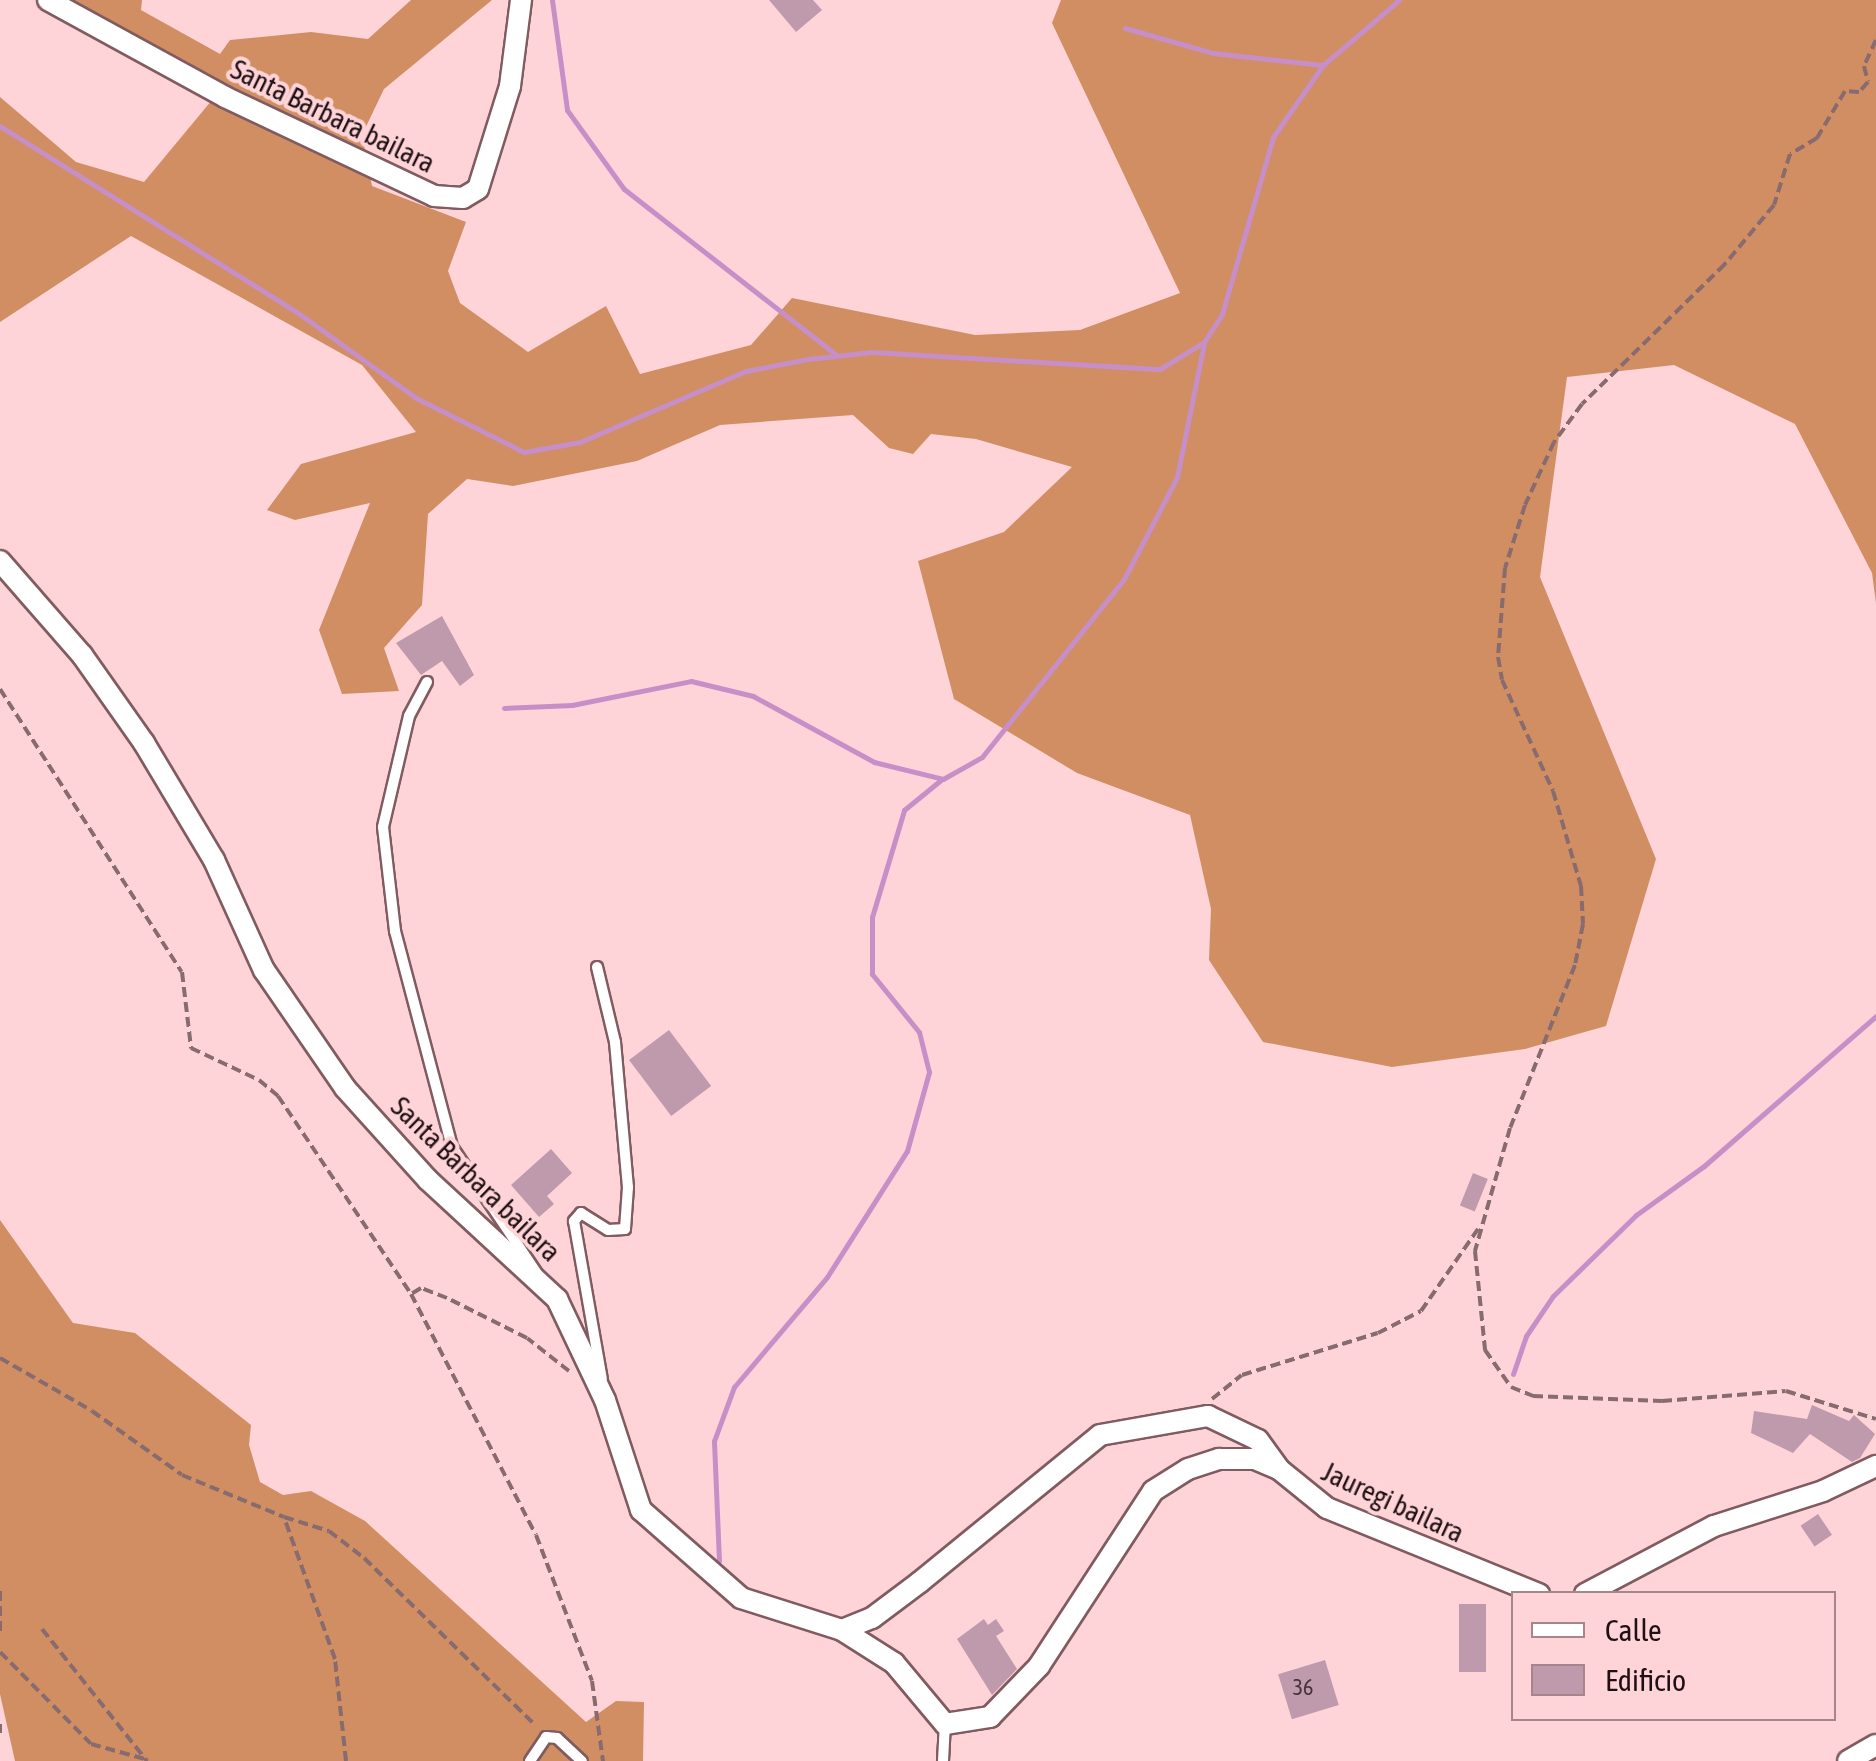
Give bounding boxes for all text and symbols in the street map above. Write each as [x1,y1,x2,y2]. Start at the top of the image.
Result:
street label: Santa Barbara bailara [226,52,440,180]
street label: Santa Barbara bailara [384,1090,568,1268]
street label: Jauregi bailara [1317,1455,1469,1549]
legend [1511,1591,1836,1721]
text: Calle [1605,1613,1662,1647]
text: Edificio [1605,1663,1686,1697]
house number: 36 [1293,1675,1313,1701]

